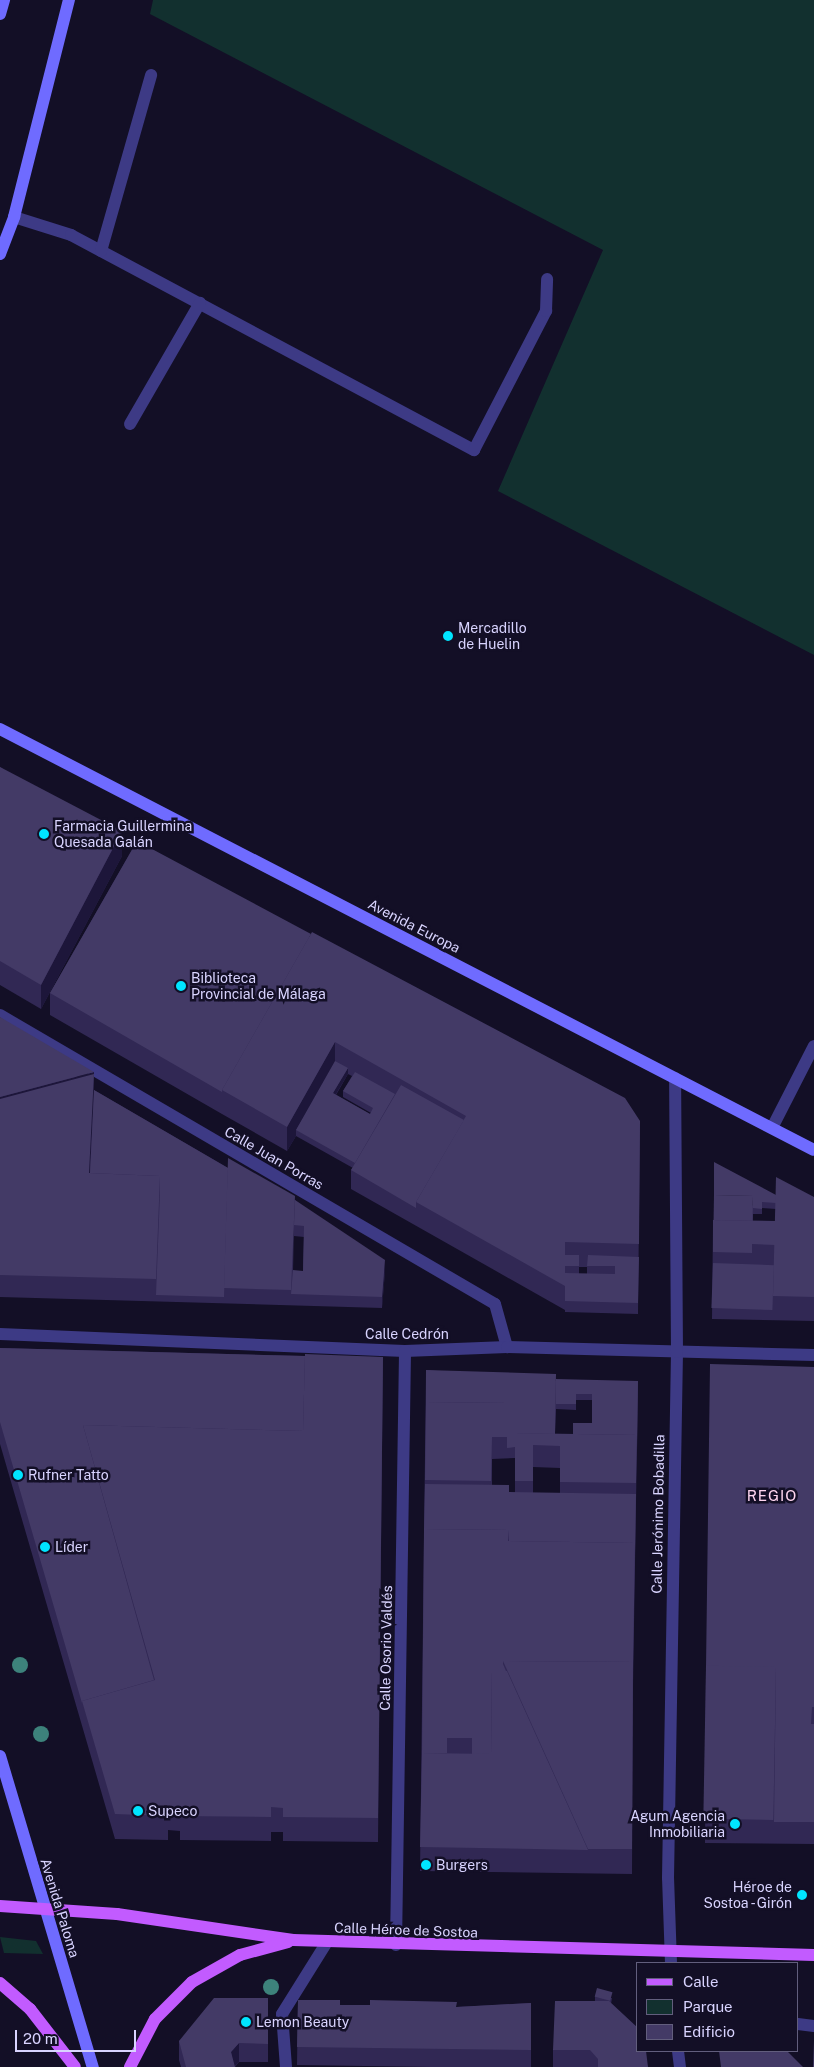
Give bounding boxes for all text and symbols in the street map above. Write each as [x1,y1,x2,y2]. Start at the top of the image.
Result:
place label: Mercadillo de Huelin [458,620,527,652]
marker: Mercadillo de Huelin [442,630,454,642]
place label: Farmacia Guillermina Quesada Galán [54,818,192,850]
marker: Farmacia Guillermina Quesada Galán [38,828,50,840]
street label: Avenida Europa [365,896,463,956]
place label: Biblioteca Provincial de Málaga [191,970,326,1002]
marker: Biblioteca Provincial de Málaga [175,980,187,992]
street label: Calle Juan Porras [222,1123,326,1193]
street label: Calle Cedrón [365,1326,449,1342]
street label: Calle Jerónimo Bobadilla [648,1434,668,1594]
place label: Rufner Tatto [28,1467,109,1483]
marker: Rufner Tatto [12,1469,24,1481]
district label: REGIO [746,1487,798,1505]
place label: Líder [55,1539,88,1555]
marker: Líder [39,1541,51,1553]
street label: Calle Osorio Valdés [377,1585,395,1711]
place label: Supeco [148,1803,197,1819]
marker: Supeco [132,1805,144,1817]
place label: Agum Agencia Inmobiliaria [630,1808,725,1840]
marker: Agum Agencia Inmobiliaria [729,1818,741,1830]
street label: Avenida Paloma [37,1856,83,1960]
place label: Burgers [436,1857,488,1873]
marker: Burgers [420,1859,432,1871]
place label: Héroe de Sostoa - Girón [700,1879,792,1911]
marker: Héroe de Sostoa - Girón [796,1889,808,1901]
street label: Calle Héroe de Sostoa [334,1919,478,1941]
legend [636,1962,799,2052]
text: Calle [683,1973,719,1990]
text: Parque [683,1998,733,2015]
place label: Lemon Beauty [256,2014,349,2030]
marker: Lemon Beauty [240,2016,252,2028]
scale bar [18,2020,139,2052]
text: Edificio [683,2023,735,2040]
text: 20 m [23,2030,58,2047]

